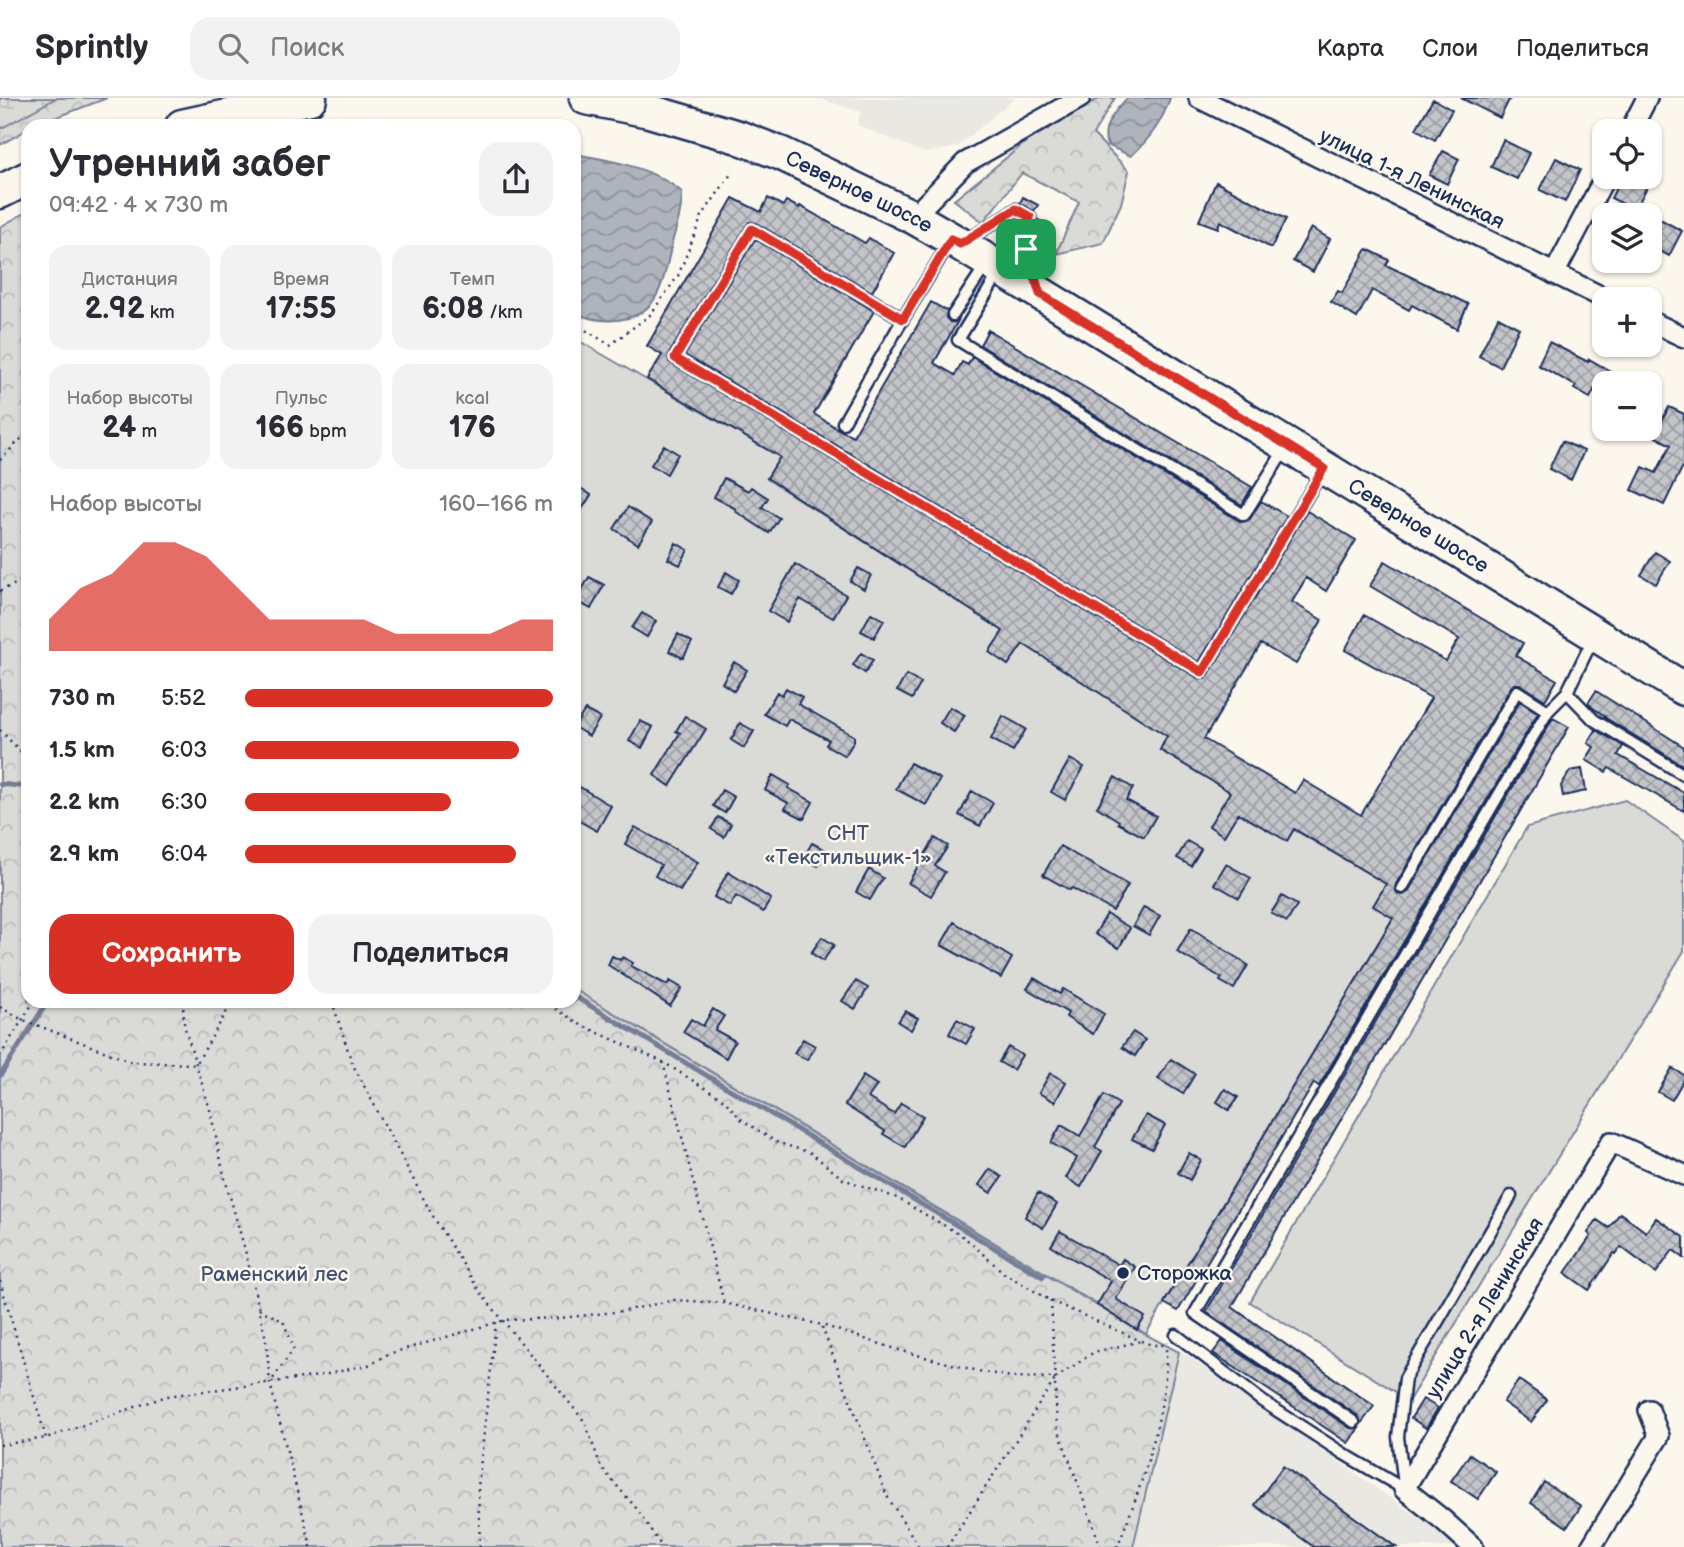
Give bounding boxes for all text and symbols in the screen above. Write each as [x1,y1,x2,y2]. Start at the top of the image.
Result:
search box [190,17,680,80]
text: Sprintly [35,28,148,68]
icon: search [214,29,252,67]
text: Поиск [270,33,344,64]
text: Карта [1317,34,1384,63]
text: Слои [1422,34,1478,63]
text: Поделиться [1516,34,1649,63]
map controls [1592,119,1662,441]
button: locate [1592,119,1662,189]
street label: улица 1-я Ленинская [1315,123,1509,235]
text: Утренний забег [49,142,331,187]
button: share [479,142,553,216]
street label: Северное шоссе [782,145,937,238]
text: 09:42 · 4 × 730 m [49,191,228,219]
button: layers [1592,203,1662,273]
pin [996,219,1056,279]
icon: arrive [1007,230,1045,268]
text: Дистанция [82,268,178,291]
text: Время [273,268,329,291]
text: Темп [450,268,495,291]
button: + [1592,287,1662,357]
text: 2.92 [85,291,145,327]
text: 17:55 [265,291,337,327]
text: 6:08 [422,291,484,327]
text: km [145,301,175,324]
text: /km [484,301,523,324]
button: − [1592,371,1662,441]
text: Набор высоты [66,387,193,410]
text: Пульс [275,387,327,410]
text: kcal [455,387,489,410]
text: 24 [102,410,136,446]
text: 166 [255,410,304,446]
text: 176 [449,410,496,446]
text: m [136,420,157,443]
text: bpm [304,420,347,443]
street label: Северное шоссе [1344,473,1494,579]
text: Набор высоты [49,490,202,518]
text: 160–166 m [439,490,553,518]
text: 730 m [49,684,115,712]
text: 5:52 [161,684,206,712]
text: 1.5 km [49,736,115,764]
text: 6:03 [161,736,207,764]
text: 2.2 km [49,788,120,816]
text: 6:30 [161,788,207,816]
park label: СНТ «Текстильщик-1» [764,821,932,870]
text: 2.9 km [49,840,119,868]
text: 6:04 [161,840,207,868]
button: Сохранить [49,914,294,994]
button: Поделиться [308,914,553,994]
street label: улица 2-я Ленинская [1421,1213,1549,1403]
place label: Сторожка [1137,1261,1232,1286]
park label: Раменский лес [200,1262,348,1287]
marker: Сторожка [1115,1265,1131,1281]

